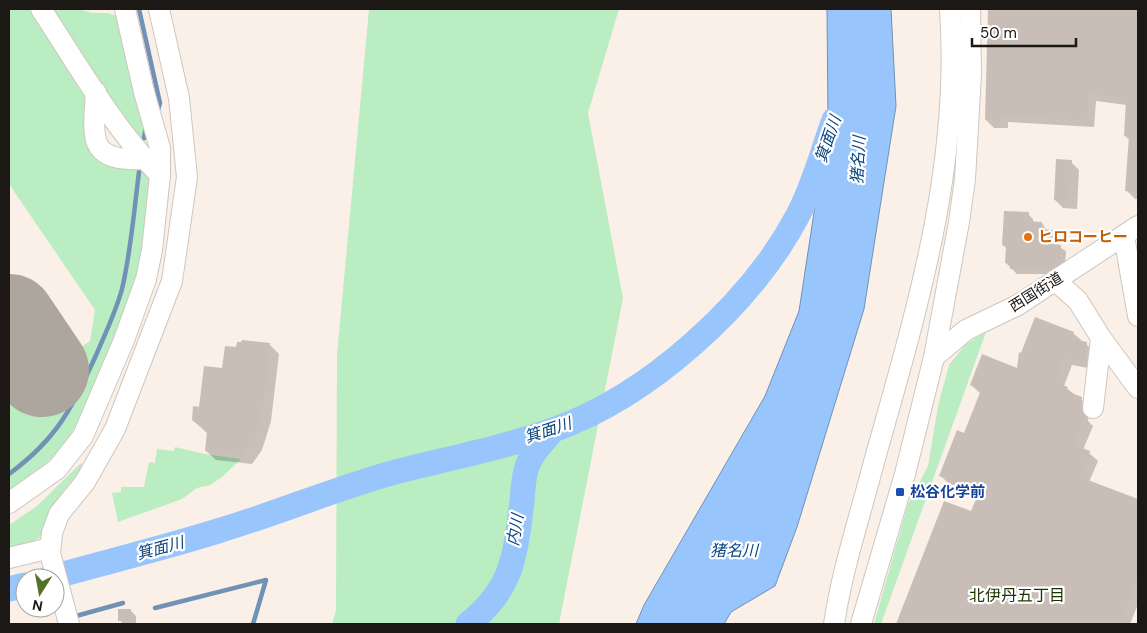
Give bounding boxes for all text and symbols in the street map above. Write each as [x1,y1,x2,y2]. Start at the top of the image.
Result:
scale bar [972,15,1076,47]
text: 50 m [980,23,1017,43]
water label: 箕面川 [810,111,846,165]
water label: 猪名川 [846,133,870,185]
place label: ヒロコーヒー [1038,227,1128,247]
marker: ヒロコーヒー [1022,231,1034,243]
street label: 西国街道 [1005,268,1067,316]
water label: 箕面川 [522,412,576,447]
place label: 松谷化学前 [910,482,985,502]
marker: 松谷化学前 [894,486,906,498]
water label: 内川 [502,510,528,548]
water label: 箕面川 [134,531,188,564]
water label: 猪名川 [710,540,760,561]
north arrow [15,568,65,618]
district label: 北伊丹五丁目 [969,585,1065,606]
text: N [31,596,44,616]

